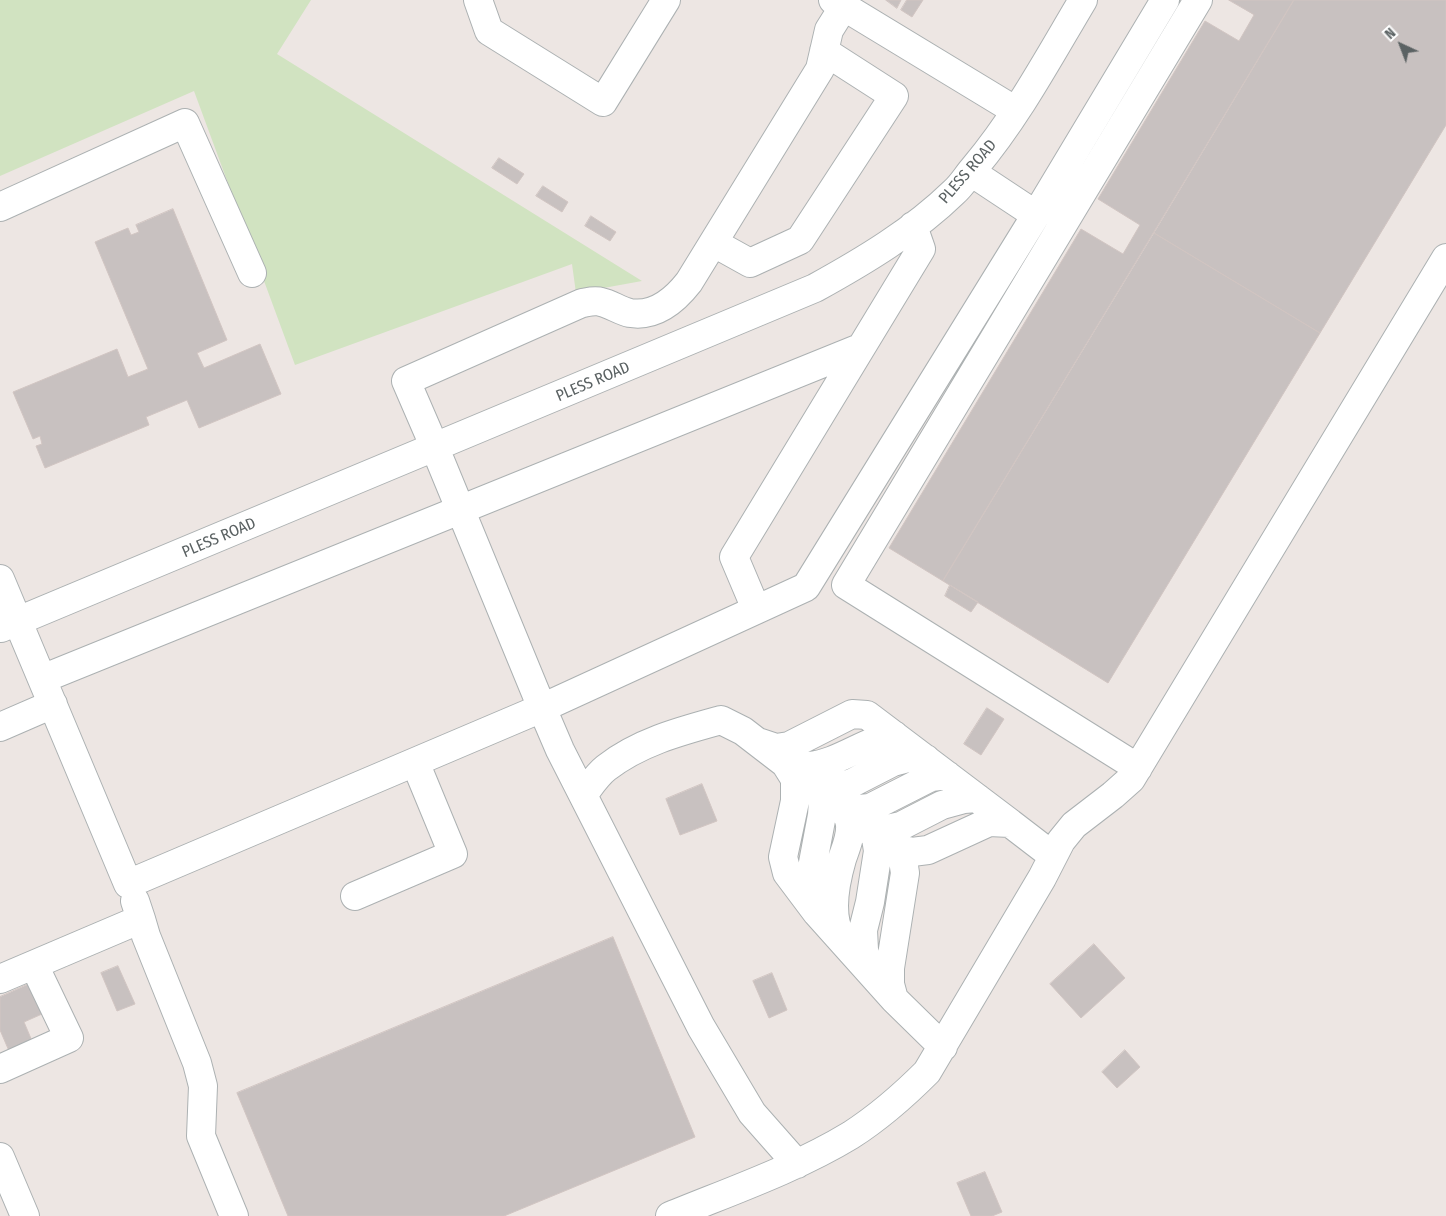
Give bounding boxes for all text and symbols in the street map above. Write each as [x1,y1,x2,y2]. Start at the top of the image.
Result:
north arrow [1376,20,1426,70]
text: N [1382,25,1399,43]
street label: PLESS ROAD [935,136,1001,208]
street label: PLESS ROAD [553,358,633,406]
street label: PLESS ROAD [179,514,259,562]

